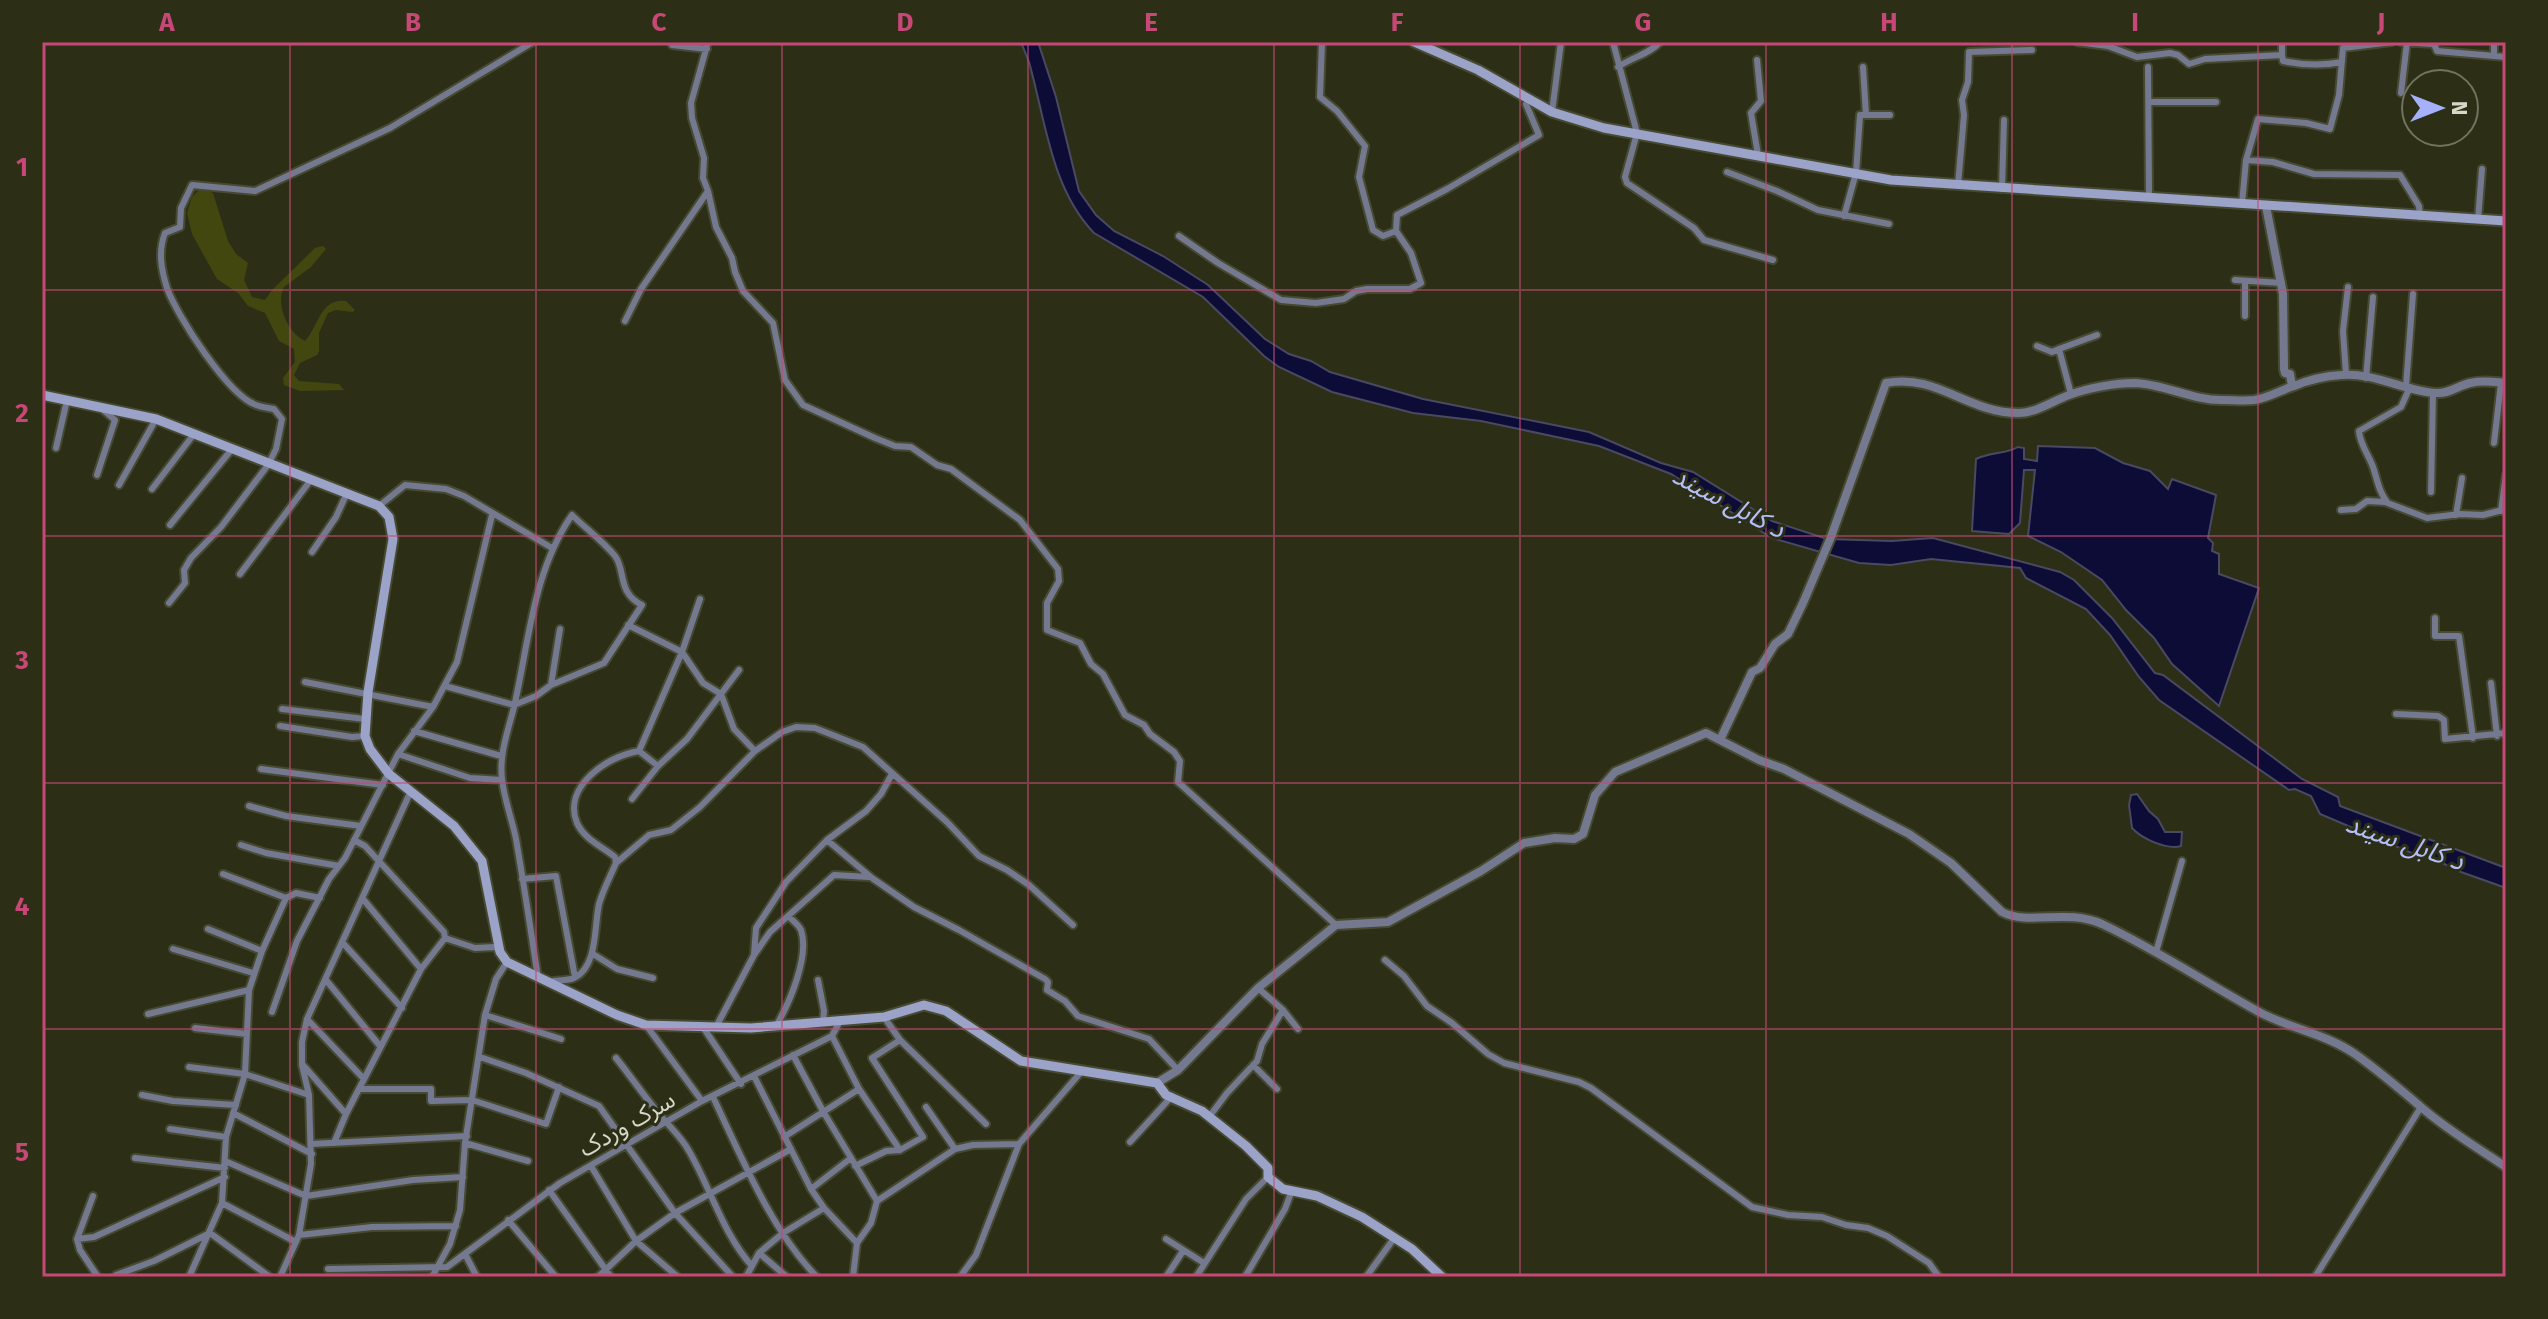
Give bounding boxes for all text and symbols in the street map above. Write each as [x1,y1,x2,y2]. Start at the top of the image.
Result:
text: A [158,7,175,38]
text: B [405,7,421,38]
text: C [652,7,667,38]
text: D [897,7,914,38]
text: E [1144,7,1158,38]
text: F [1391,7,1404,38]
text: G [1635,7,1651,38]
text: H [1880,7,1898,38]
text: I [2131,7,2139,38]
text: J [2376,7,2385,38]
north arrow [2400,68,2480,148]
text: N [2446,101,2473,115]
text: 1 [16,152,28,183]
text: 2 [15,398,29,429]
water label: د کابل سيند [1667,460,1791,545]
text: 3 [14,645,29,676]
water label: د کابل سيند [2342,808,2469,877]
text: 4 [15,891,30,922]
street label: سرک وردک [574,1085,680,1163]
text: 5 [15,1137,29,1168]

